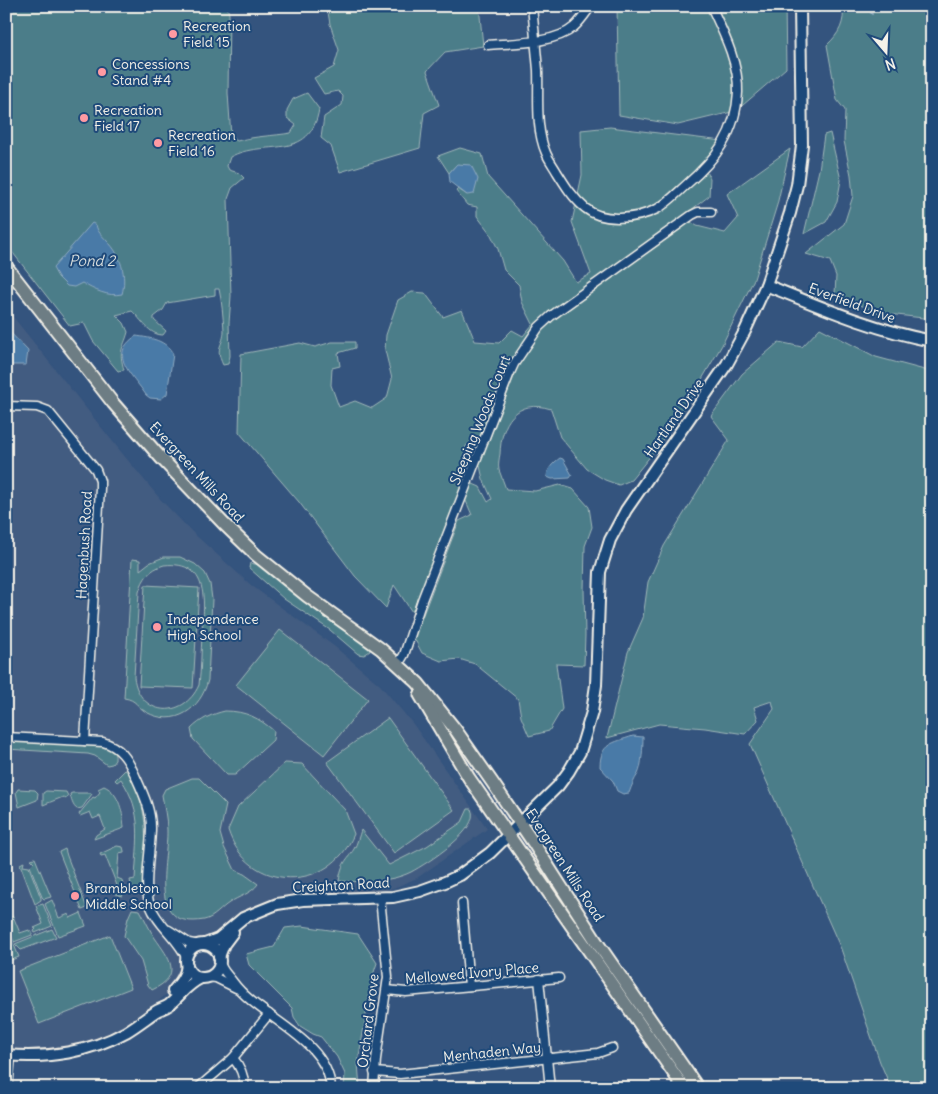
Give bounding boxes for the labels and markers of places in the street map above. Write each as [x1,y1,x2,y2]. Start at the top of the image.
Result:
place label: Recreation Field 15 [183,17,251,51]
marker: Recreation Field 15 [167,28,179,40]
place label: Concessions Stand #4 [112,55,190,89]
marker: Concessions Stand #4 [96,66,108,78]
place label: Recreation Field 17 [94,101,162,135]
marker: Recreation Field 17 [78,112,90,124]
place label: Recreation Field 16 [168,126,236,160]
marker: Recreation Field 16 [152,137,164,149]
place label: Independence High School [167,610,259,644]
marker: Independence High School [151,621,163,633]
place label: Brambleton Middle School [85,879,172,913]
marker: Brambleton Middle School [69,890,81,902]

